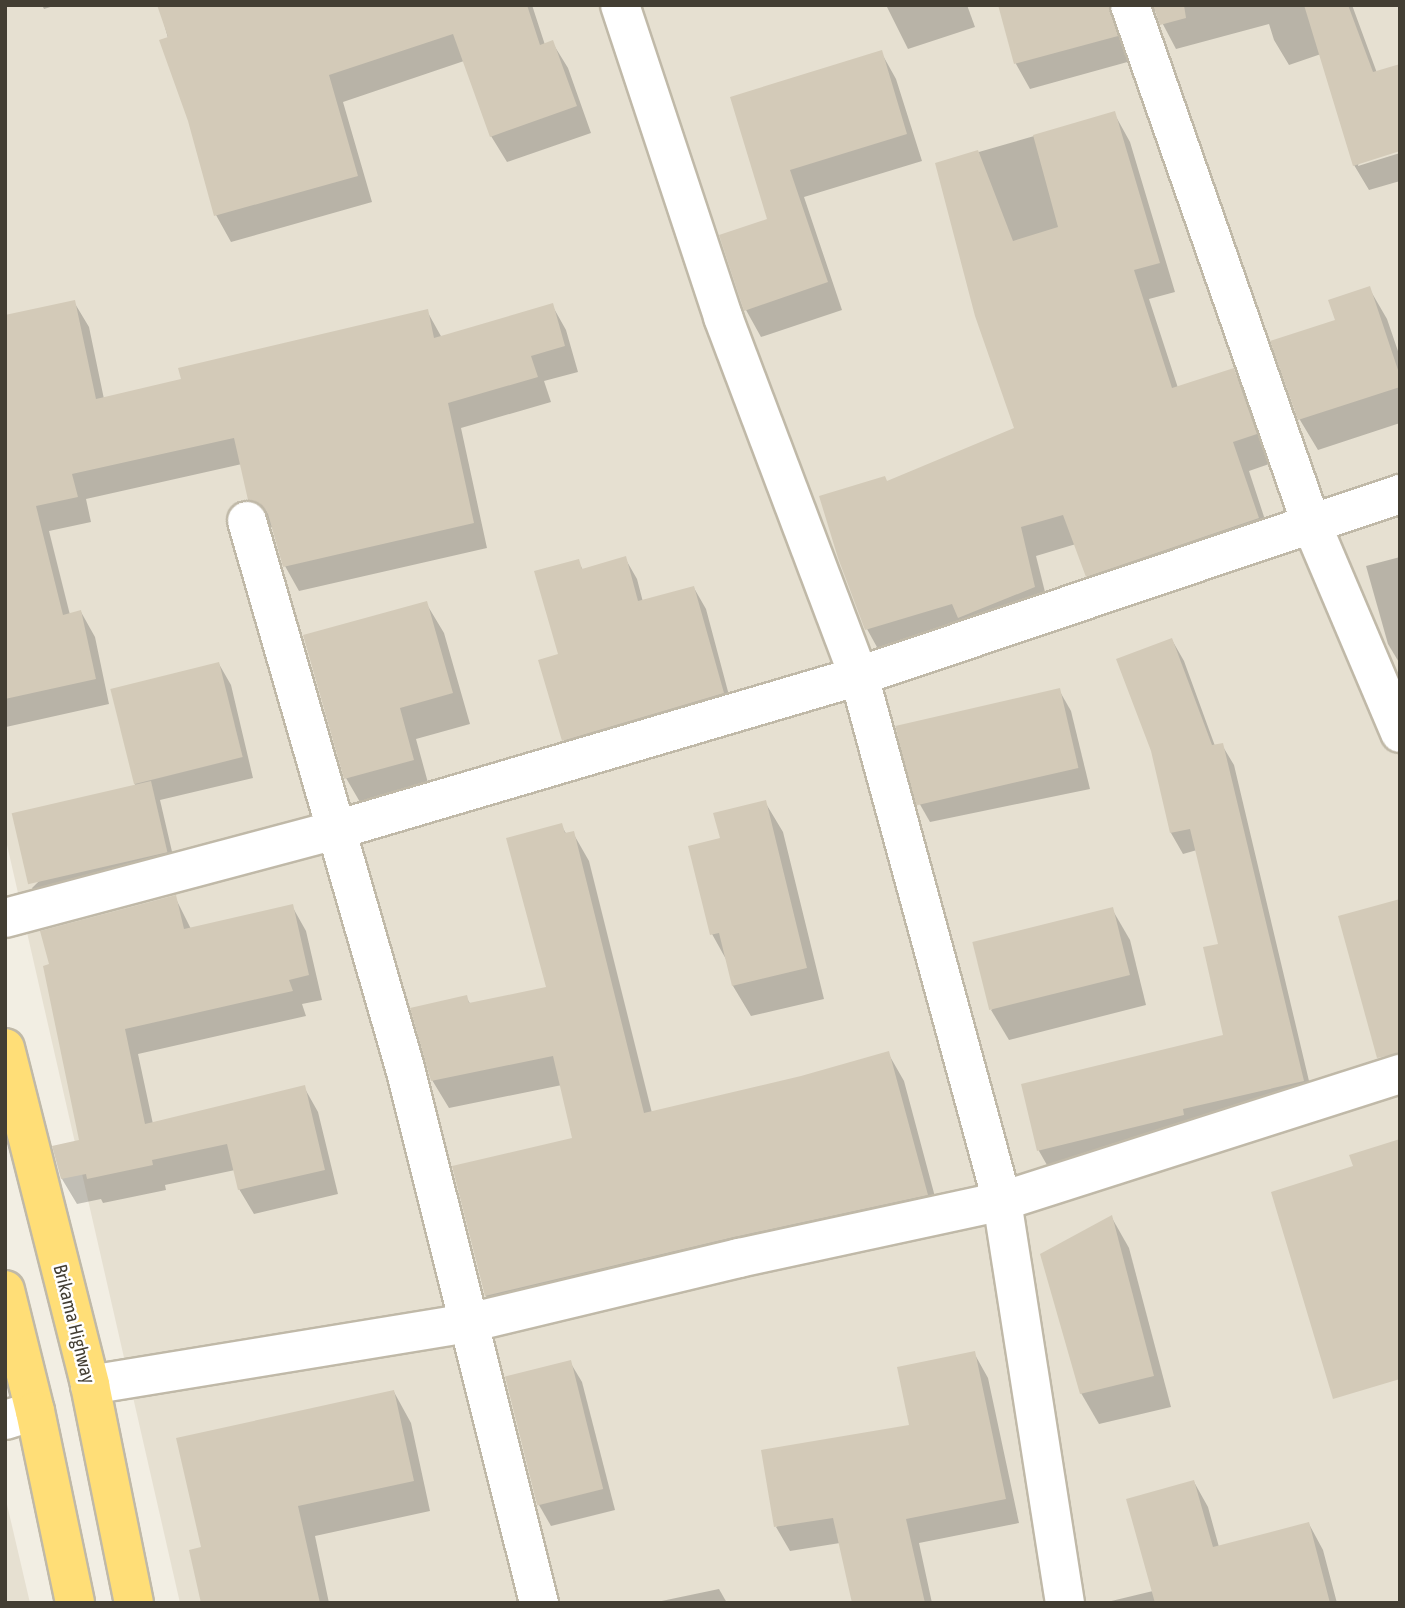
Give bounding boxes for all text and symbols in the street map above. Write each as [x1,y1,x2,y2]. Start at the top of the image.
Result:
street label: Brikama Highway [48,1262,100,1386]

